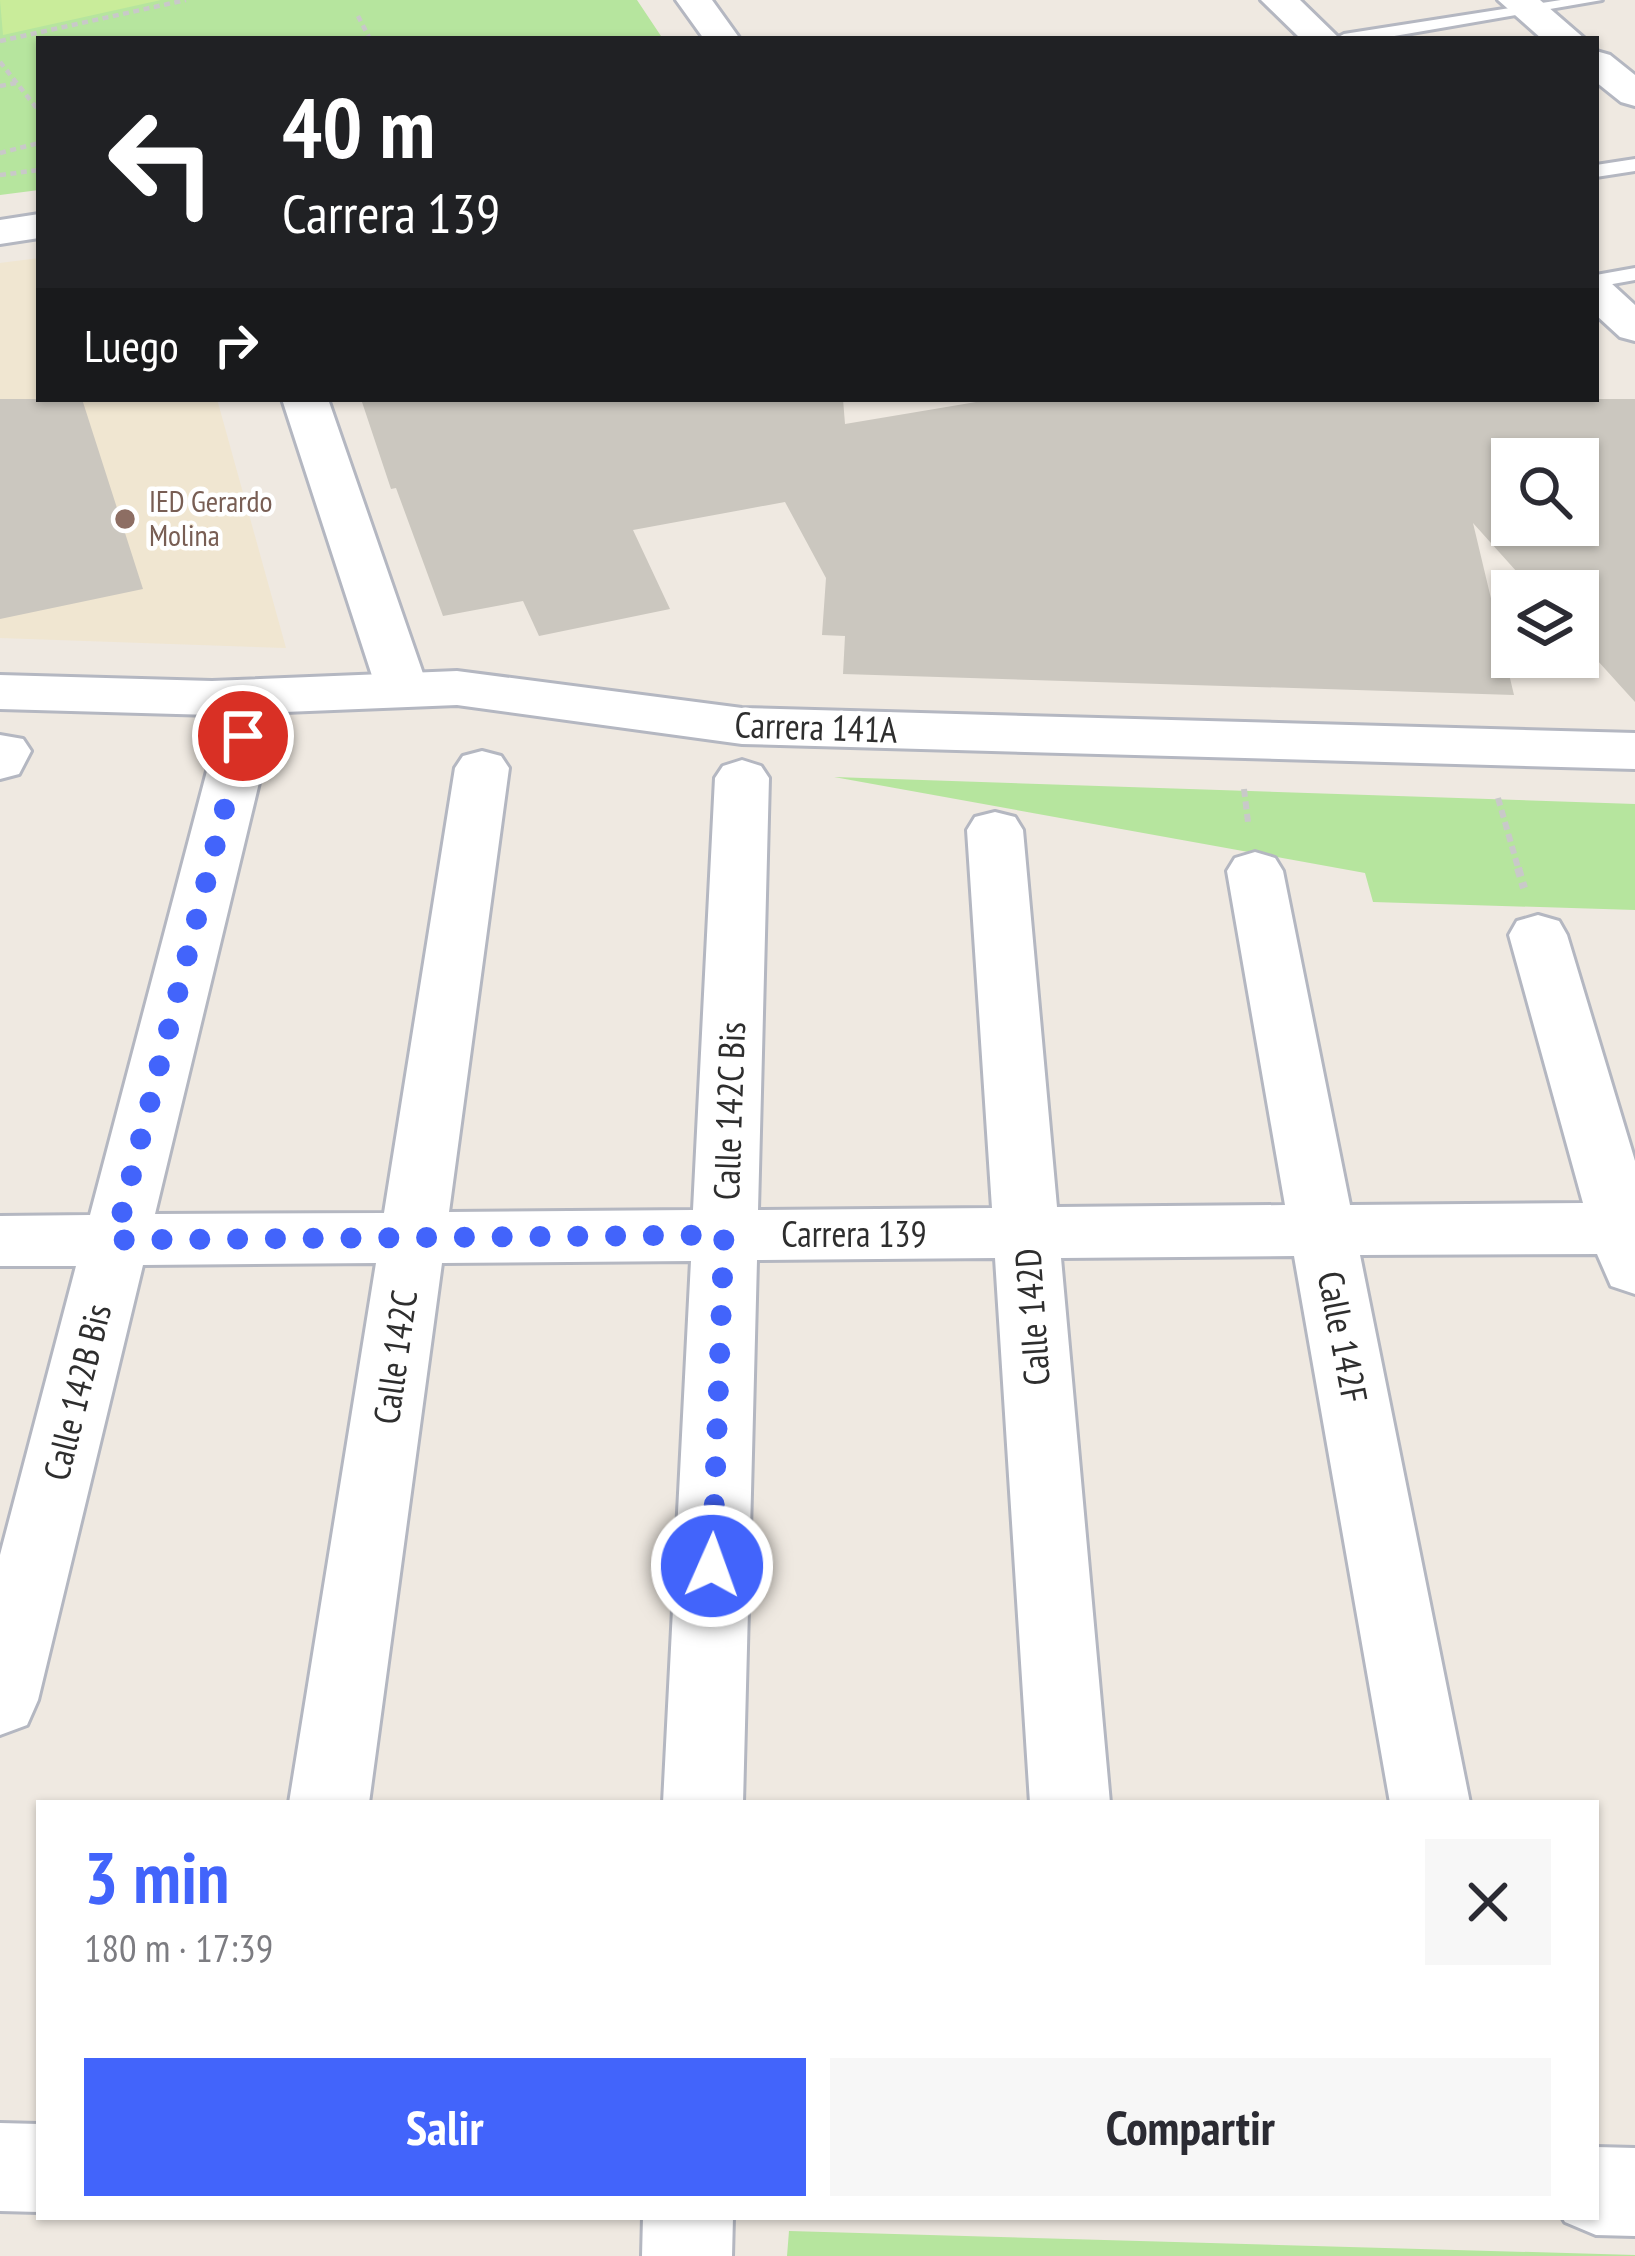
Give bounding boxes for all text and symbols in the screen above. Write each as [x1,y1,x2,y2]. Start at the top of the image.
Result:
text: 40 m [282,72,435,181]
icon: left [84,84,240,240]
text: Carrera 139 [282,178,500,248]
icon: right [203,312,269,378]
text: Luego [84,316,179,374]
map controls [1491,438,1599,678]
button: search [1491,438,1599,546]
place label: IED Gerardo Molina [149,481,273,554]
marker: IED Gerardo Molina [112,506,138,532]
button: layers [1491,570,1599,678]
pin [192,685,294,787]
street label: Carrera 141A [734,700,898,753]
icon: arrive [210,703,276,769]
street label: Calle 142C Bis [702,1021,755,1201]
street label: Carrera 139 [781,1210,927,1257]
street label: Calle 142D [1003,1247,1060,1387]
street label: Calle 142F [1308,1267,1379,1407]
street label: Calle 142C [362,1287,427,1427]
street label: Calle 142B Bis [32,1299,121,1485]
position arrow [649,1503,775,1629]
text: 3 min [84,1830,229,1923]
button: close [1425,1839,1551,1965]
text: 180 m · 17:39 [84,1922,273,1973]
button: Salir [84,2058,806,2196]
button: Compartir [830,2058,1551,2196]

